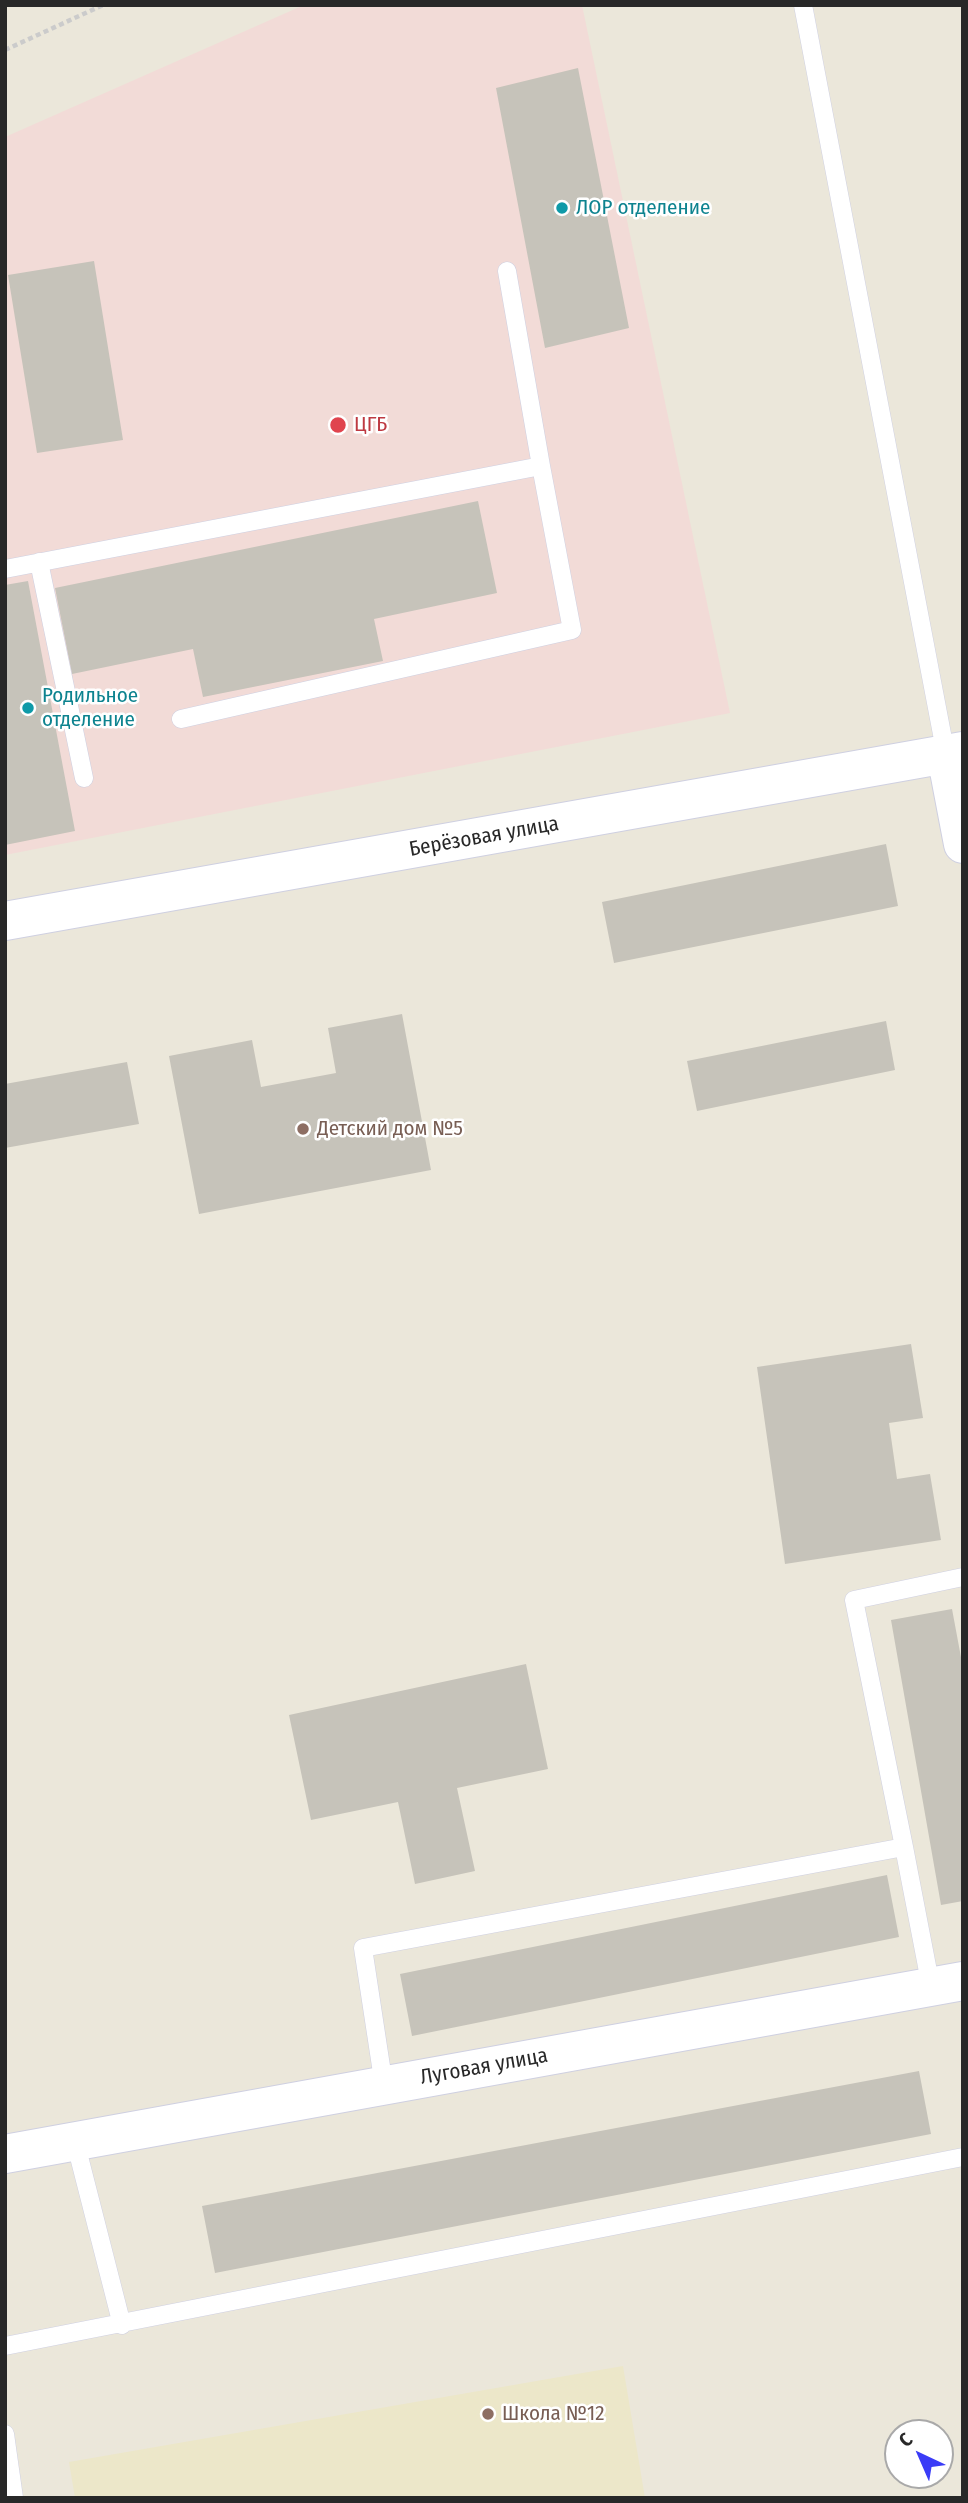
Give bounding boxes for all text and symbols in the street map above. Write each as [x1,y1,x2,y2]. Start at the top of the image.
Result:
place label: ЛОР отделение [576,195,710,221]
marker: ЛОР отделение [554,200,570,216]
place label: ЦГБ [354,412,387,438]
marker: ЦГБ [328,415,348,435]
place label: Родильное отделение [42,683,138,733]
marker: Родильное отделение [20,700,36,716]
street label: Берёзовая улица [407,811,561,863]
place label: Детский дом №5 [317,1116,463,1142]
marker: Детский дом №5 [295,1121,311,1137]
street label: Луговая улица [418,2043,550,2091]
place label: Школа №12 [502,2401,604,2427]
marker: Школа №12 [480,2406,496,2422]
north arrow [884,2419,954,2489]
text: С [894,2428,917,2452]

